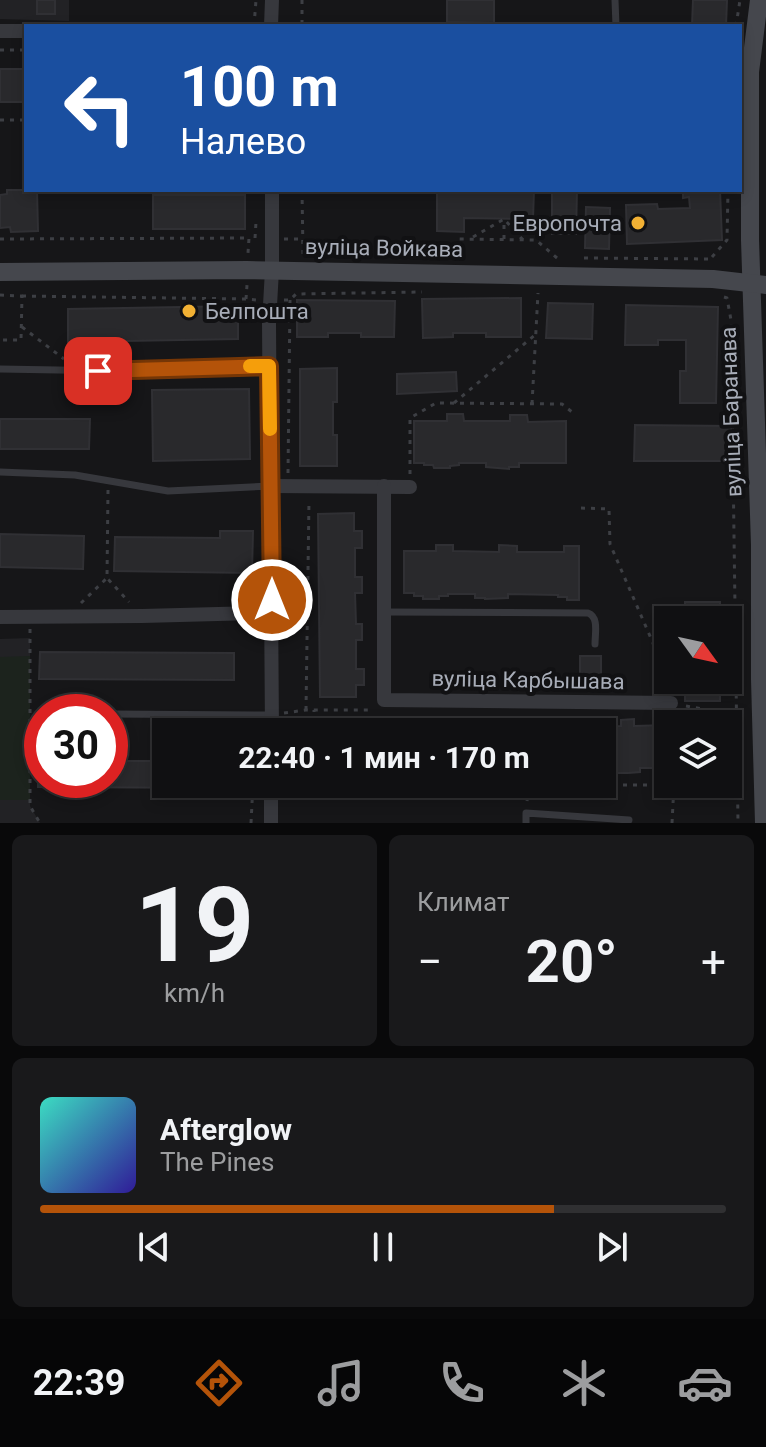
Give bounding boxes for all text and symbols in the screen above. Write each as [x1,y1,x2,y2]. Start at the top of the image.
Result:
text: 100 m [180,54,339,120]
icon: left [48,56,152,160]
text: Налево [180,121,306,163]
place label: Европочта [512,211,622,236]
marker: Европочта [629,214,647,232]
street label: вуліца Войкава [305,234,463,262]
place label: Белпошта [205,299,309,324]
marker: Белпошта [180,302,198,320]
street label: вуліца Баранава [716,326,746,498]
pin [64,337,132,405]
icon: arrive [76,349,120,393]
position arrow [230,558,314,642]
north arrow [654,606,742,694]
map controls [654,606,742,798]
street label: вуліца Карбышава [431,666,625,694]
speed limit sign: 30 [24,694,128,798]
button: layers [654,710,742,798]
text: 22:40 · 1 мин · 170 m [238,740,530,775]
text: 19 [135,865,254,986]
text: Климат [417,887,509,917]
text: 20° [525,926,618,997]
text: − [417,936,442,988]
text: + [701,936,726,988]
text: km/h [164,978,225,1008]
text: Afterglow [160,1112,292,1147]
text: The Pines [160,1147,274,1177]
icon: previous [132,1225,176,1269]
icon: pause [361,1225,405,1269]
icon: next [590,1225,634,1269]
icon: directions [191,1355,247,1411]
icon: music [313,1355,369,1411]
icon: phone [434,1355,490,1411]
icon: climate [556,1355,612,1411]
icon: car [677,1355,733,1411]
text: 22:39 [33,1362,126,1404]

